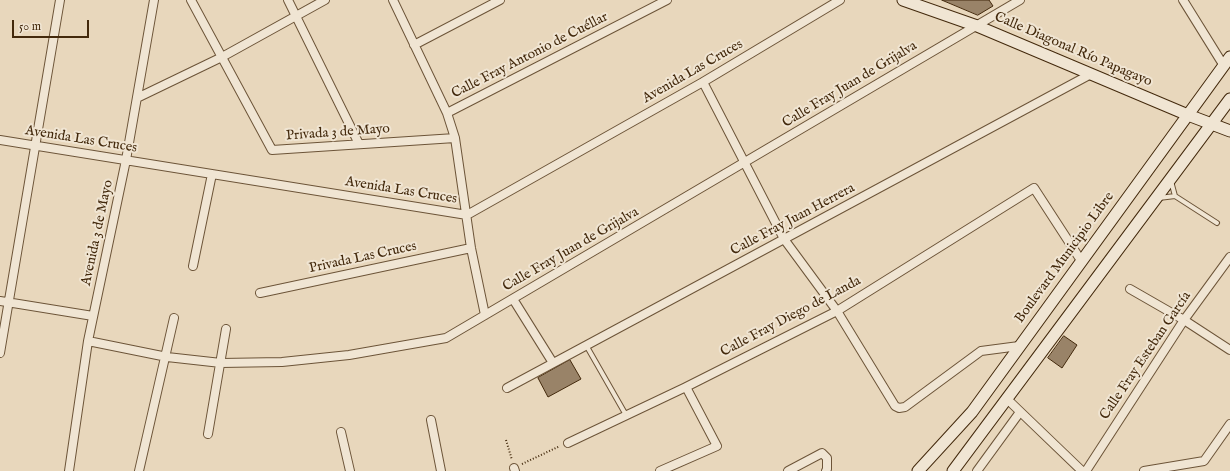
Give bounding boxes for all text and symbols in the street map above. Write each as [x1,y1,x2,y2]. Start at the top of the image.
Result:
street label: Calle Fray Antonio de Cuéllar [449,9,611,103]
street label: Calle Diagonal Río Papagayo [992,9,1154,91]
scale bar [14,12,91,38]
text: 50 m [19,19,41,34]
street label: Avenida Las Cruces [640,36,746,108]
street label: Calle Fray Juan de Grijalva [780,38,920,132]
street label: Privada 3 de Mayo [285,121,391,145]
street label: Avenida Las Cruces [24,123,138,157]
street label: Avenida Las Cruces [344,174,458,208]
street label: Avenida 3 de Mayo [79,178,117,288]
street label: Calle Fray Juan Herrera [728,180,858,260]
street label: Boulevard Municipio Libre [1012,189,1118,327]
street label: Calle Fray Juan de Grijalva [500,204,642,296]
street label: Privada Las Cruces [308,238,418,278]
street label: Calle Fray Diego de Landa [718,273,864,361]
street label: Calle Fray Esteban García [1097,289,1195,423]

